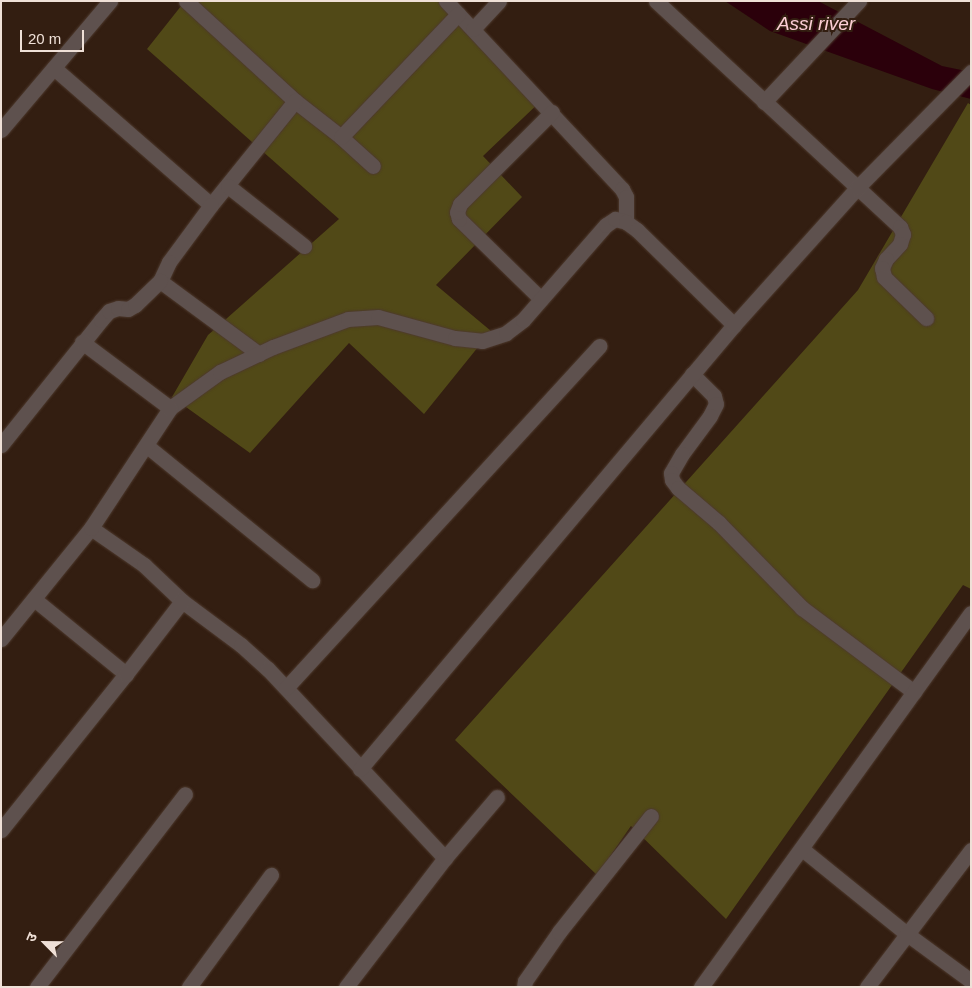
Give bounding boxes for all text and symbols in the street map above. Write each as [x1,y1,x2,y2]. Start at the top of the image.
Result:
water label: Assi river [777,13,855,35]
scale bar [22,20,86,52]
text: 20 m [28,30,61,47]
north arrow [20,918,70,968]
text: उ [22,930,40,944]

